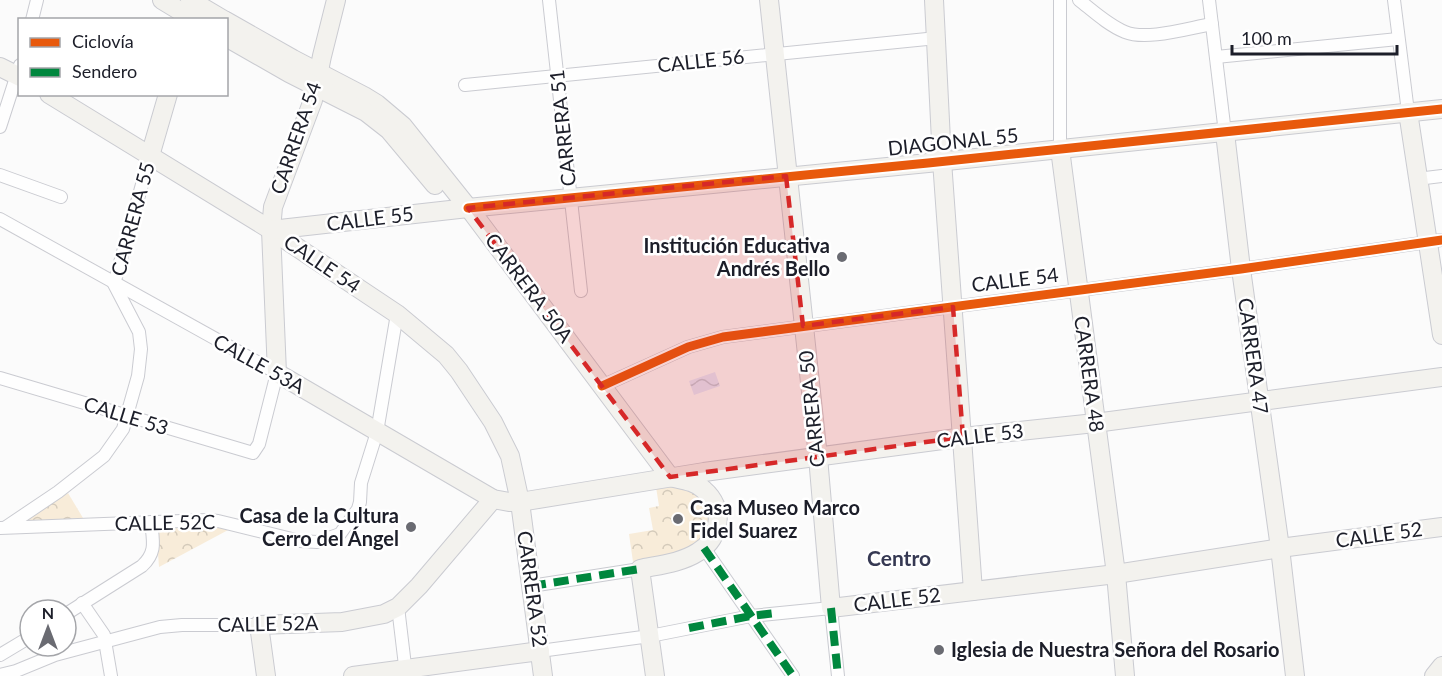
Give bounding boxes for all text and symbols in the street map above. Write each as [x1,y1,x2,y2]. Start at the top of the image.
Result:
legend [18,18,228,96]
scale bar [1232,18,1397,56]
text: 100 m [1241,27,1292,49]
text: Ciclovía [72,30,134,52]
street label: CALLE 56 [656,44,746,77]
text: Sendero [72,60,137,82]
street label: CARRERA 51 [544,69,580,188]
street label: CARRERA 54 [265,78,326,197]
street label: DIAGONAL 55 [886,122,1019,160]
street label: CARRERA 55 [105,159,159,278]
street label: CALLE 55 [325,201,415,235]
street label: CARRERA 50A [481,228,579,347]
street label: CALLE 54 [280,229,366,298]
place label: Institución Educativa Andrés Bello [643,233,830,280]
marker: Institución Educativa Andrés Bello [835,250,849,264]
street label: CALLE 54 [970,262,1060,296]
street label: CARRERA 47 [1234,296,1274,416]
street label: CARRERA 48 [1070,314,1110,434]
street label: CALLE 53A [210,328,310,398]
street label: CARRERA 50 [793,350,829,469]
street label: CALLE 53 [81,391,172,439]
street label: CALLE 53 [935,418,1025,452]
place label: Casa Museo Marco Fidel Suarez [690,495,860,542]
place label: Casa de la Cultura Cerro del Ángel [239,503,399,550]
street label: CALLE 52C [114,509,216,535]
marker: Casa Museo Marco Fidel Suarez [671,512,685,526]
street label: CALLE 52 [1334,516,1424,552]
marker: Casa de la Cultura Cerro del Ángel [404,520,418,534]
street label: CARRERA 52 [513,529,553,649]
district label: Centro [867,545,931,570]
street label: CALLE 52 [852,582,942,616]
north arrow [18,598,78,658]
text: N [42,603,54,622]
street label: CALLE 52A [217,610,319,636]
place label: Iglesia de Nuestra Señora del Rosario [951,637,1280,661]
marker: Iglesia de Nuestra Señora del Rosario [932,643,946,657]

